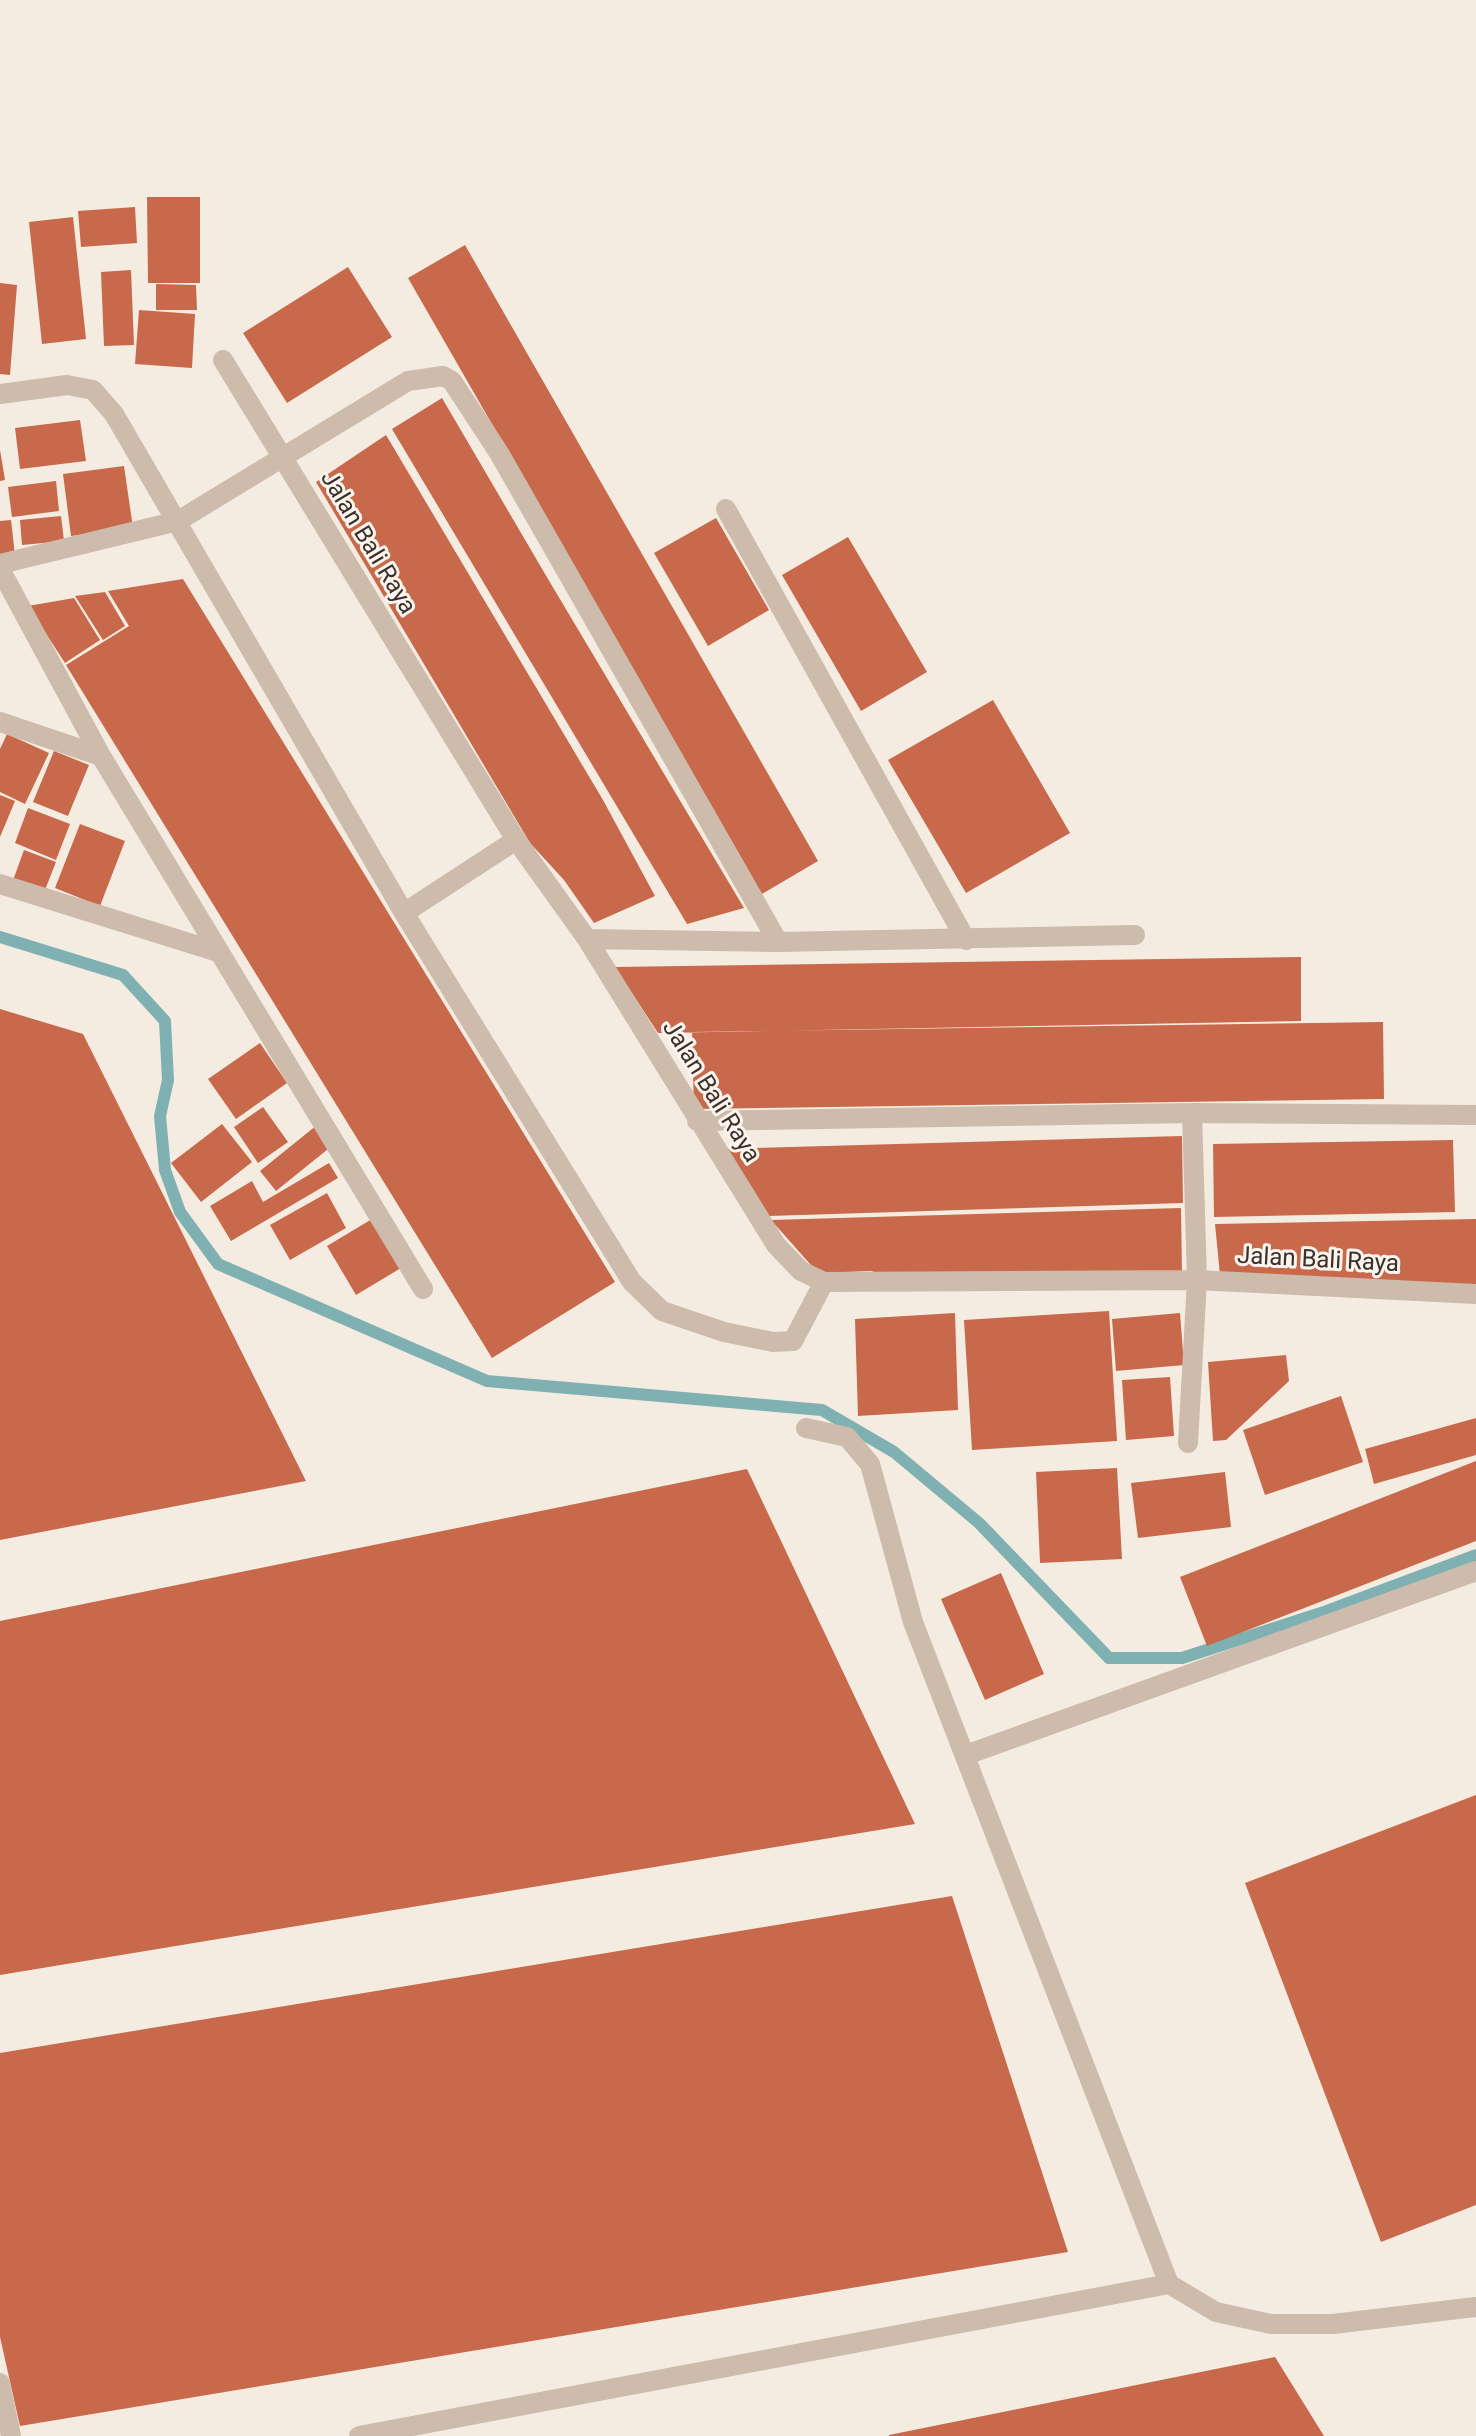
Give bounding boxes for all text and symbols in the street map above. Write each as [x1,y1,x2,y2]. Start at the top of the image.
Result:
street label: Jalan Bali Raya [313,466,421,620]
street label: Jalan Bali Raya [655,1016,765,1168]
street label: Jalan Bali Raya [1236,1242,1400,1280]

